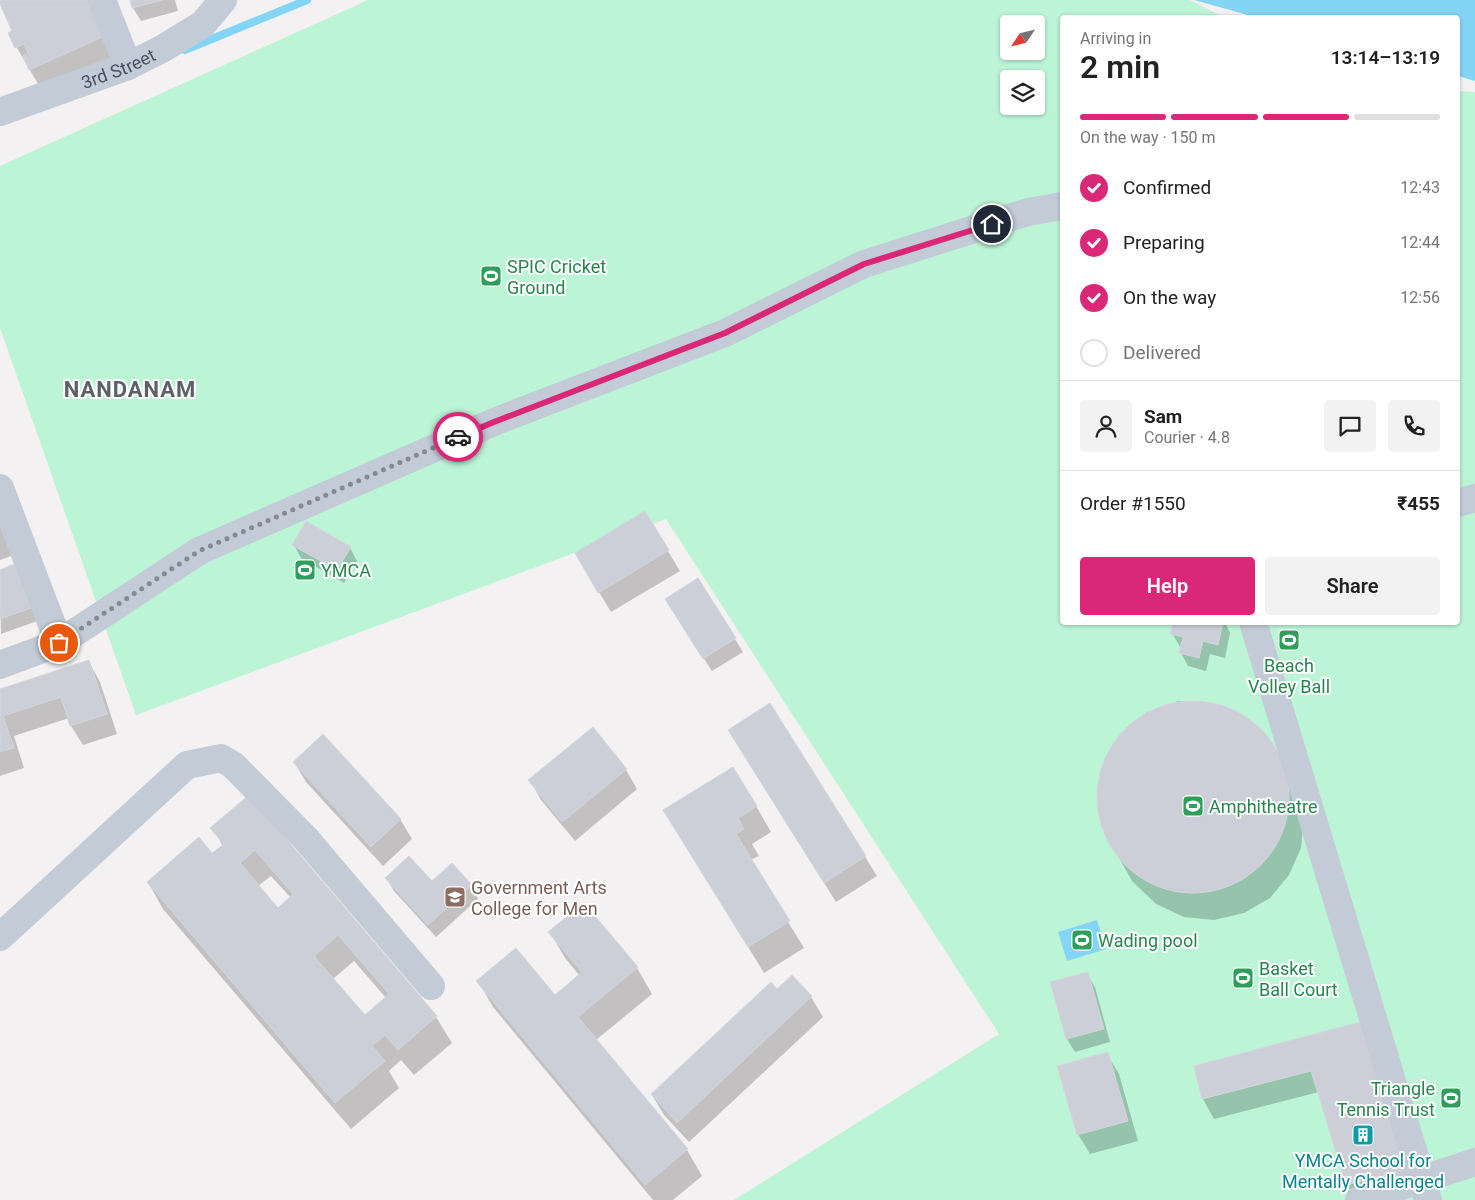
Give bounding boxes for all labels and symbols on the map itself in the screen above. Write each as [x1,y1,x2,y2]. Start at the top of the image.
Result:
north arrow [1000,15,1045,60]
street label: 3rd Street [78,44,159,92]
pin [971,203,1013,245]
place label: SPIC Cricket Ground [507,256,606,298]
sports icon: SPIC Cricket Ground [479,264,503,288]
district label: NANDANAM [64,377,196,402]
courier [433,412,483,462]
sports icon: YMCA [293,558,317,582]
place label: YMCA [321,560,371,581]
pin [38,622,80,664]
sports icon: Beach Volley Ball [1277,628,1301,652]
place label: Beach Volley Ball [1248,655,1330,697]
sports icon: Amphitheatre [1181,794,1205,818]
place label: Amphitheatre [1209,796,1317,817]
place label: Government Arts College for Men [471,877,607,919]
school or university icon: Government Arts College for Men [443,885,467,909]
sports icon: Wading pool [1070,928,1094,952]
place label: Wading pool [1098,930,1198,951]
place label: Basket Ball Court [1259,958,1338,1000]
sports icon: Basket Ball Court [1231,966,1255,990]
place label: Triangle Tennis Trust [1337,1078,1435,1120]
sports icon: Triangle Tennis Trust [1439,1086,1463,1110]
building icon: YMCA School for Mentally Challenged [1351,1123,1375,1147]
place label: YMCA School for Mentally Challenged [1282,1150,1444,1192]

